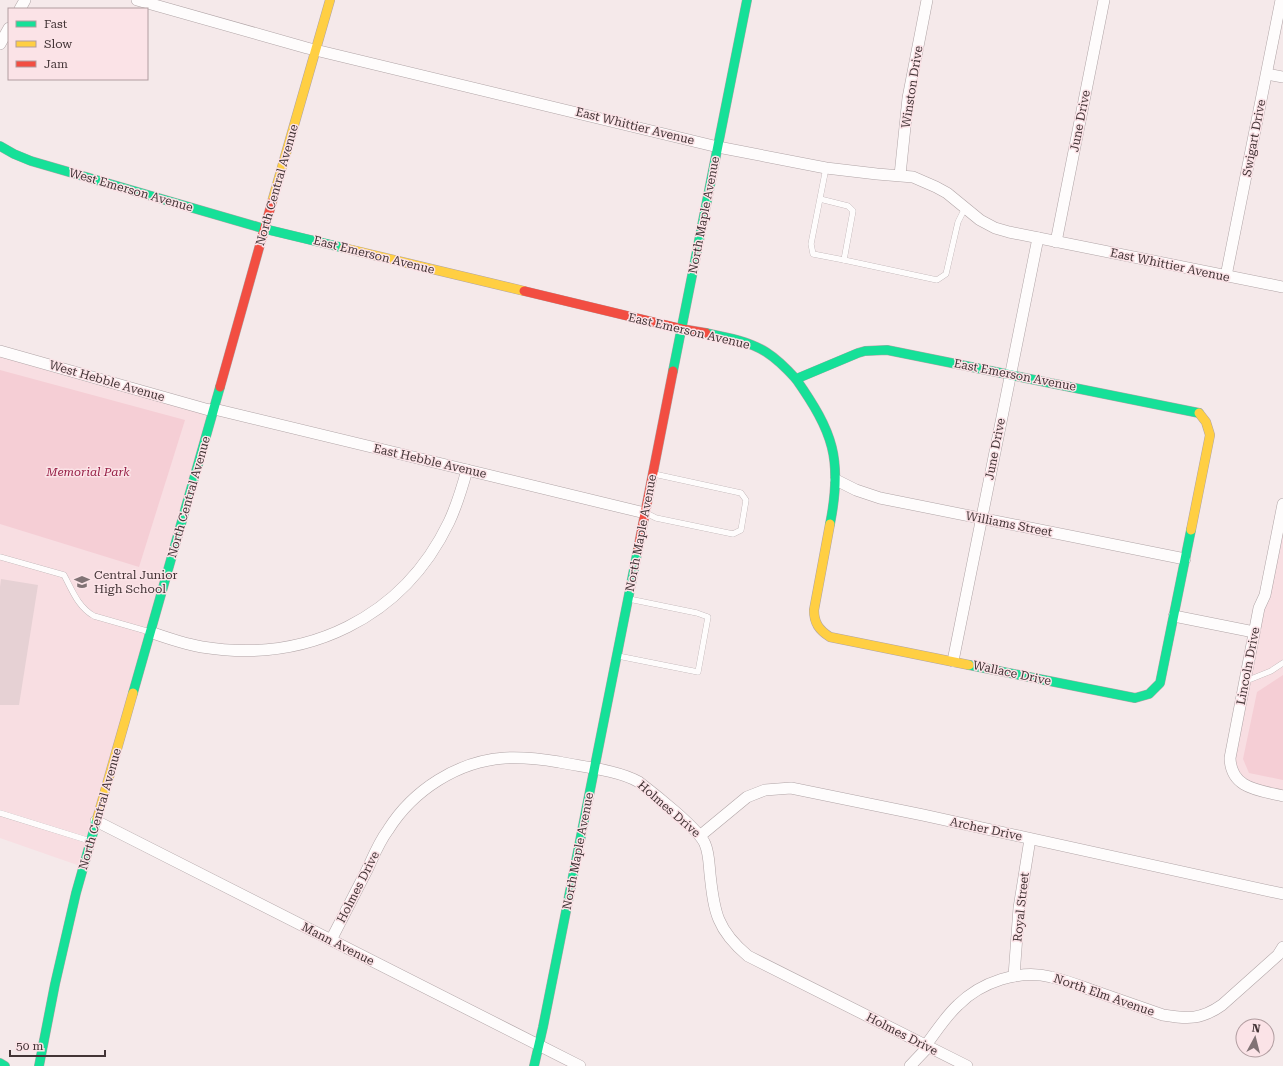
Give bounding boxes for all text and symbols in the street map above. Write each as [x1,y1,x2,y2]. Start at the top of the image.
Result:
legend [8,8,148,80]
text: Fast [44,17,68,31]
text: Slow [44,37,72,51]
street label: Winston Drive [899,44,925,129]
text: Jam [44,57,68,71]
street label: June Drive [1067,88,1093,153]
street label: Swigart Drive [1240,98,1268,178]
street label: East Whittier Avenue [574,104,696,148]
street label: North Central Avenue [253,122,301,247]
street label: North Maple Avenue [686,155,722,275]
street label: West Emerson Avenue [67,166,195,215]
street label: East Emerson Avenue [312,233,436,277]
street label: East Whittier Avenue [1109,245,1231,285]
street label: East Emerson Avenue [627,310,752,352]
street label: East Emerson Avenue [953,356,1078,394]
street label: West Hebble Avenue [48,358,167,404]
street label: June Drive [982,416,1008,481]
street label: North Central Avenue [165,434,213,559]
street label: East Hebble Avenue [372,441,488,481]
park label: Memorial Park [45,465,130,479]
street label: North Maple Avenue [623,473,659,593]
street label: Williams Street [965,509,1054,539]
place label: Central Junior High School [94,568,178,596]
school or university icon: Central Junior High School [73,573,91,591]
street label: Lincoln Drive [1234,626,1262,706]
street label: Wallace Drive [972,658,1053,688]
street label: North Central Avenue [76,746,124,871]
street label: Holmes Drive [635,778,704,840]
street label: North Maple Avenue [560,791,596,911]
street label: Archer Drive [949,815,1024,844]
street label: Holmes Drive [334,848,382,925]
street label: Royal Street [1010,871,1032,942]
street label: Mann Avenue [299,920,377,968]
street label: North Elm Avenue [1052,971,1157,1019]
street label: Holmes Drive [864,1010,941,1058]
north arrow [1235,1018,1275,1058]
text: N [1251,1022,1262,1036]
scale bar [10,1032,105,1058]
text: 50 m [16,1039,43,1053]

